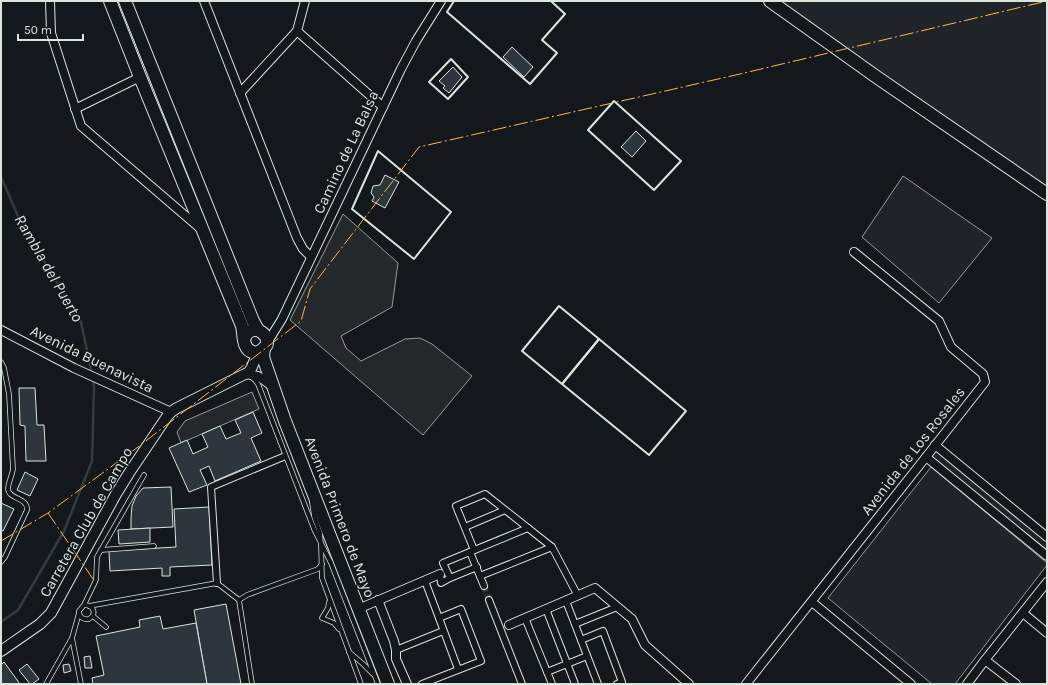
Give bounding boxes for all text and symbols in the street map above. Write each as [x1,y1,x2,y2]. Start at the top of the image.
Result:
scale bar [18,16,83,42]
text: 50 m [24,23,52,37]
street label: Camino de La Balsa [310,88,382,216]
water label: Rambla del Puerto [11,211,87,325]
street label: Avenida Buenavista [27,321,157,397]
street label: Avenida de Los Rosales [857,383,969,519]
street label: Avenida Primero de Mayo [301,434,379,600]
street label: Carretera Club de Campo [36,444,136,600]

